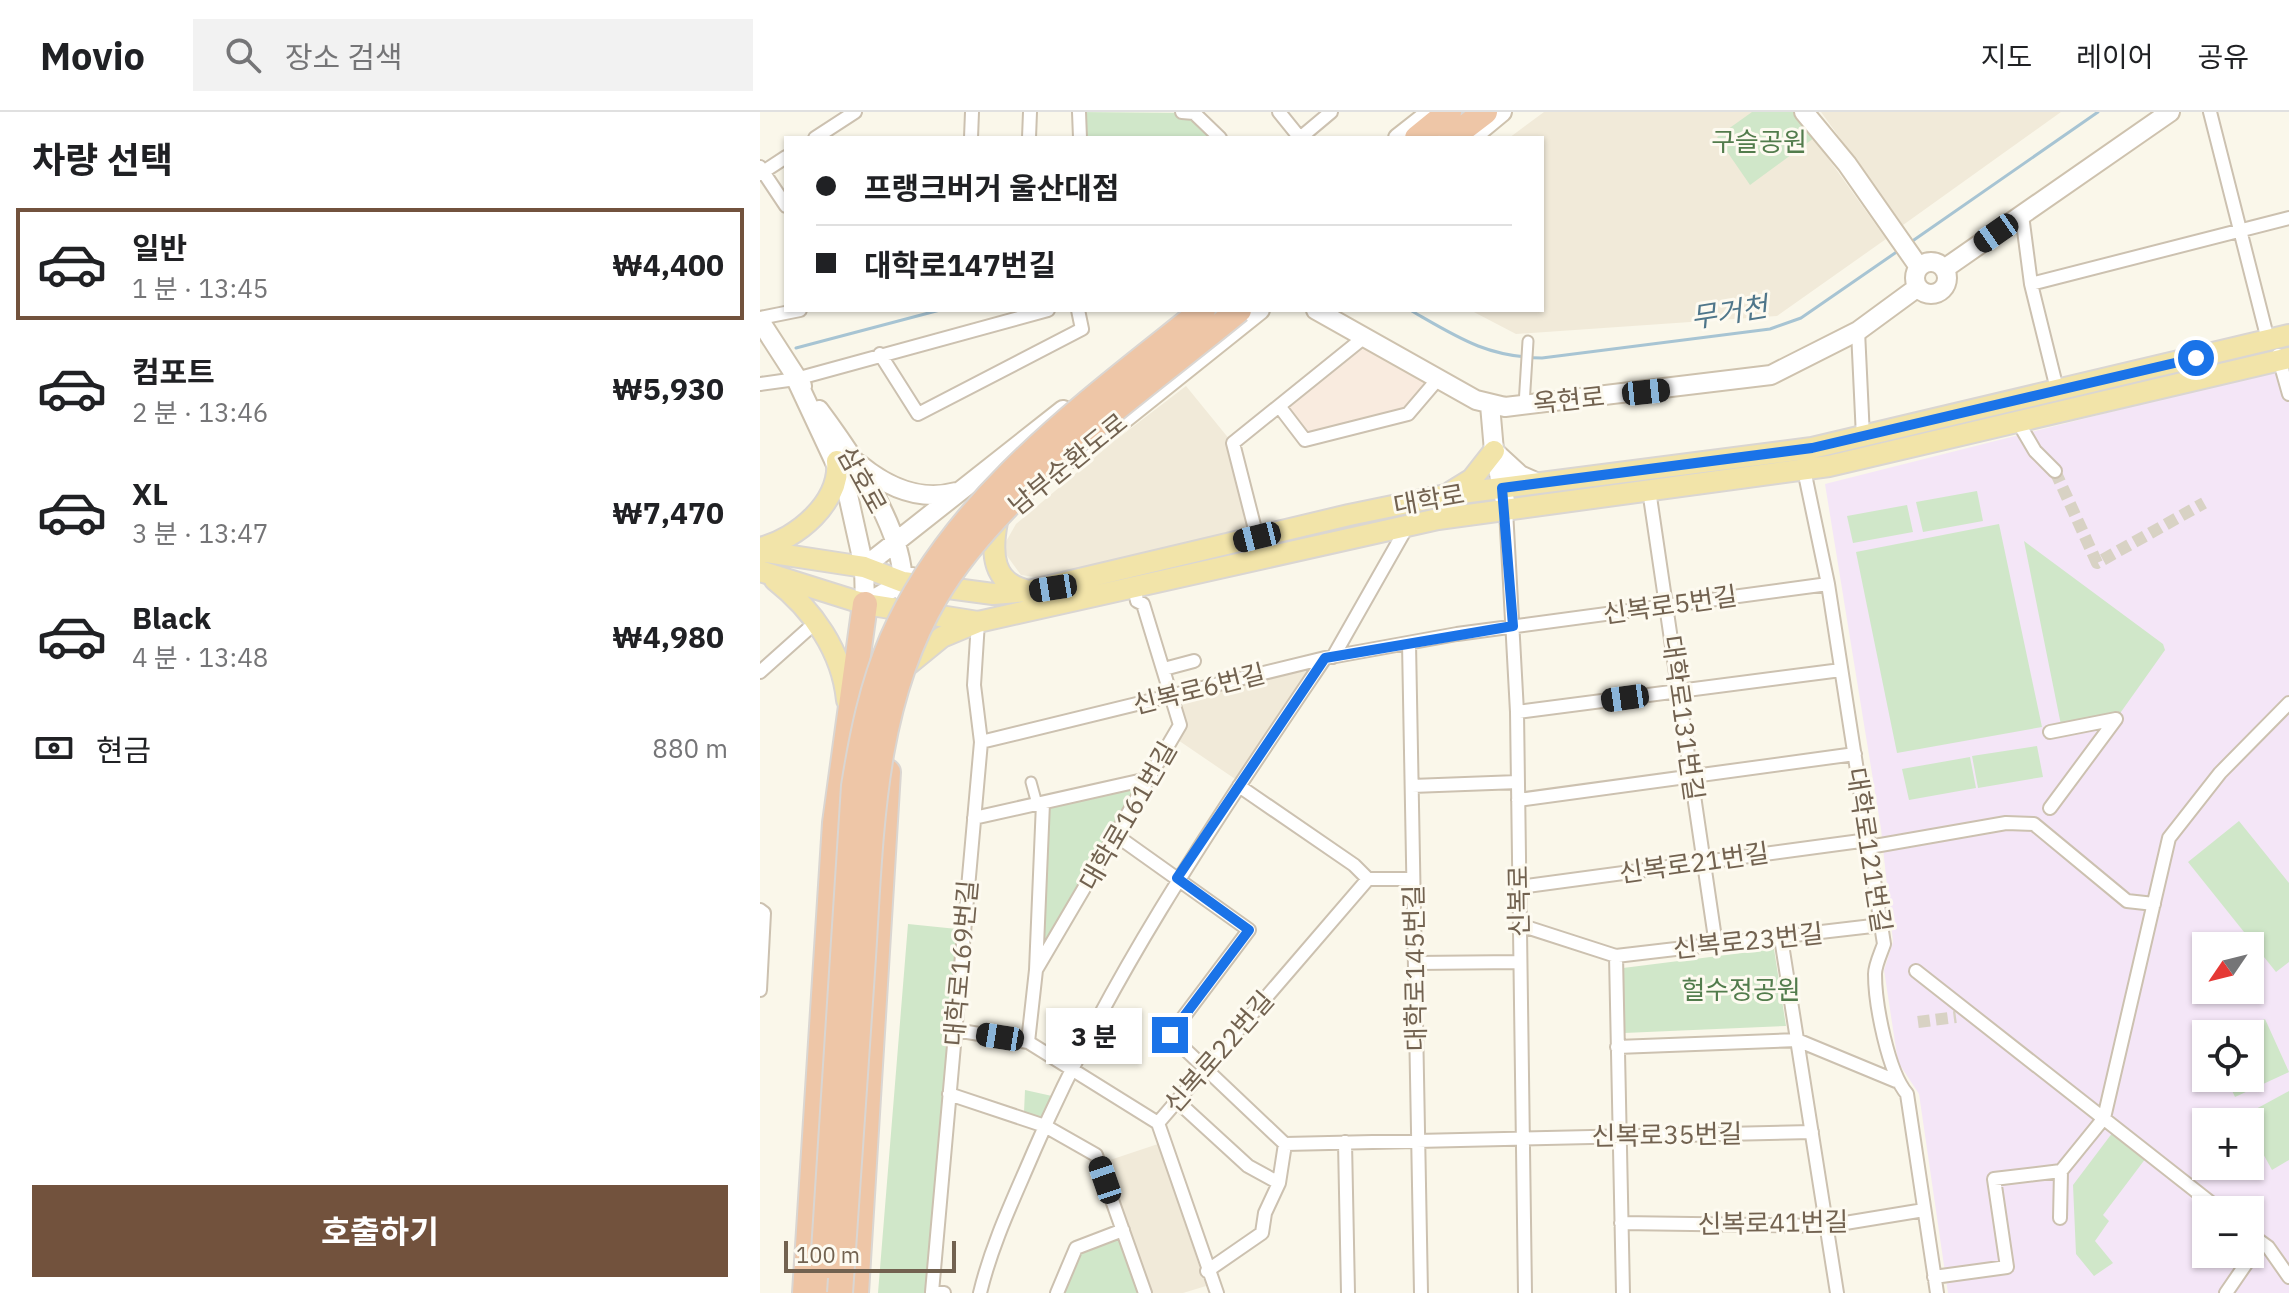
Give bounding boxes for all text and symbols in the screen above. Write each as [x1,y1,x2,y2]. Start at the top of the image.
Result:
search box [193,19,753,91]
text: Movio [40,31,145,80]
icon: search [221,33,265,77]
text: 장소 검색 [285,37,402,76]
text: 지도 [1981,38,2032,75]
text: 레이어 [2076,38,2153,75]
text: 공유 [2197,38,2249,75]
park label: 구슬공원 [1711,124,1807,158]
text: 차량 선택 [32,136,173,183]
text: 프랭크버거 울산대점 [864,168,1119,207]
car [1969,209,2023,257]
icon: car [36,228,108,300]
text: 일반 [132,228,187,267]
text: ₩4,400 [612,245,724,284]
text: 대학로147번길 [864,245,1056,284]
text: 1 분 · 13:45 [132,271,268,305]
water label: 무거천 [1688,287,1773,336]
route start [2178,340,2214,376]
icon: car [36,352,108,424]
text: 컴포트 [132,352,215,391]
text: ₩5,930 [612,369,724,408]
street label: 옥현로 [1531,378,1606,420]
car [1621,378,1671,406]
text: 2 분 · 13:46 [132,395,268,429]
street label: 남부순환도로 [1001,405,1134,522]
street label: 삼호로 [831,440,895,519]
text: XL [132,474,168,513]
icon: car [36,476,108,548]
street label: 대학로 [1391,476,1467,522]
text: ₩7,470 [612,493,724,532]
text: 3 분 · 13:47 [132,516,268,550]
car [1231,520,1283,554]
car [1027,572,1079,604]
street label: 신복로5번길 [1601,578,1739,630]
text: Black [132,598,211,637]
icon: car [36,600,108,672]
text: ₩4,980 [612,617,724,656]
street label: 대학로131번길 [1656,633,1712,803]
text: 4 분 · 13:48 [132,640,268,674]
street label: 신복로6번길 [1129,655,1268,721]
car [1600,683,1650,713]
icon: cash [32,726,76,770]
text: 현금 [96,730,151,769]
text: 880 m [652,731,728,765]
street label: 대학로161번길 [1071,735,1183,896]
street label: 대학로121번길 [1840,765,1900,935]
street label: 신복로21번길 [1617,835,1771,889]
street label: 신복로 [1500,865,1536,937]
street label: 대학로169번길 [936,879,984,1047]
street label: 대학로145번길 [1396,885,1432,1052]
street label: 신복로23번길 [1671,915,1825,965]
north arrow [2192,932,2264,1004]
map controls [2192,932,2264,1268]
park label: 헐수정공원 [1681,972,1801,1006]
street label: 신복로22번길 [1156,983,1281,1119]
callout: 3 분 [1046,1007,1142,1063]
route end [1152,1017,1188,1053]
text: 3 분 [1071,1019,1117,1053]
button: locate [2192,1020,2264,1092]
car [974,1021,1026,1053]
button: + [2192,1108,2264,1180]
street label: 신복로35번길 [1591,1116,1743,1152]
car [1086,1153,1124,1207]
button: 호출하기 [32,1185,728,1277]
button: − [2192,1196,2264,1268]
street label: 신복로41번길 [1697,1204,1849,1240]
scale bar [784,1237,956,1273]
text: 100 m [796,1240,860,1269]

